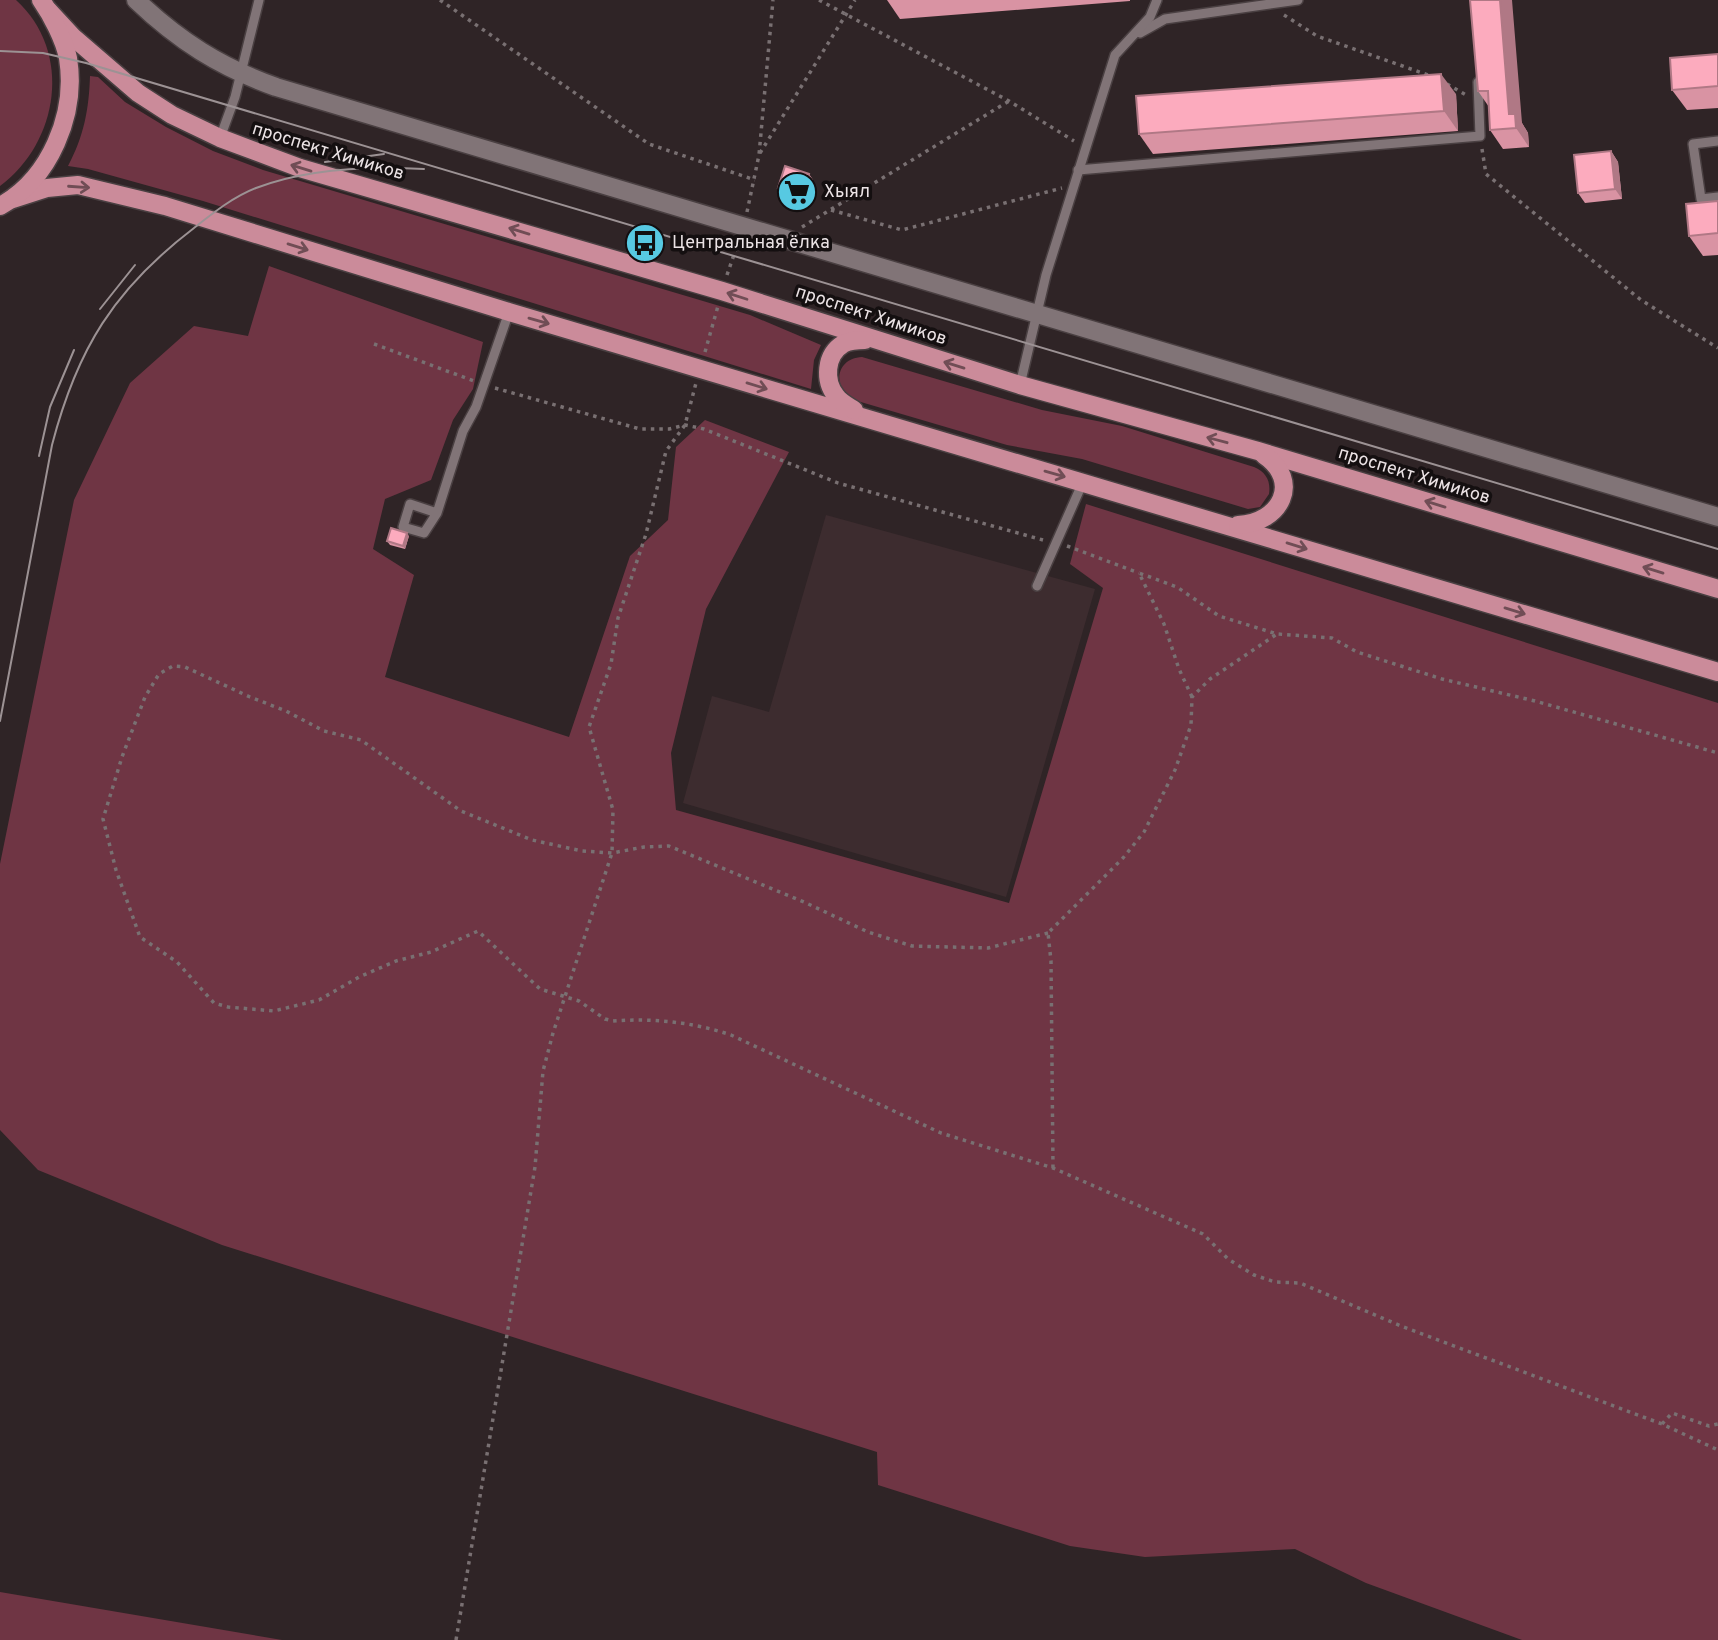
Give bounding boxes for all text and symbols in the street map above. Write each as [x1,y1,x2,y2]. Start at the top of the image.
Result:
street label: проспект Химиков [249,118,407,186]
one-way arrow [290,160,312,173]
supermarket icon: Хыял [776,171,818,213]
one-way arrow [68,181,90,194]
place label: Хыял [824,181,870,204]
bus stop icon: Центральная ёлка [624,222,666,264]
one-way arrow [509,224,531,237]
place label: Центральная ёлка [672,232,830,255]
one-way arrow [287,242,309,254]
street label: проспект Химиков [792,281,950,351]
one-way arrow [727,289,749,301]
one-way arrow [528,315,550,328]
one-way arrow [944,358,966,370]
one-way arrow [746,380,768,393]
one-way arrow [1206,433,1228,446]
street label: проспект Химиков [1335,442,1493,510]
one-way arrow [1044,468,1066,481]
one-way arrow [1424,497,1446,510]
one-way arrow [1286,540,1308,553]
one-way arrow [1642,562,1664,575]
one-way arrow [1504,606,1526,619]

